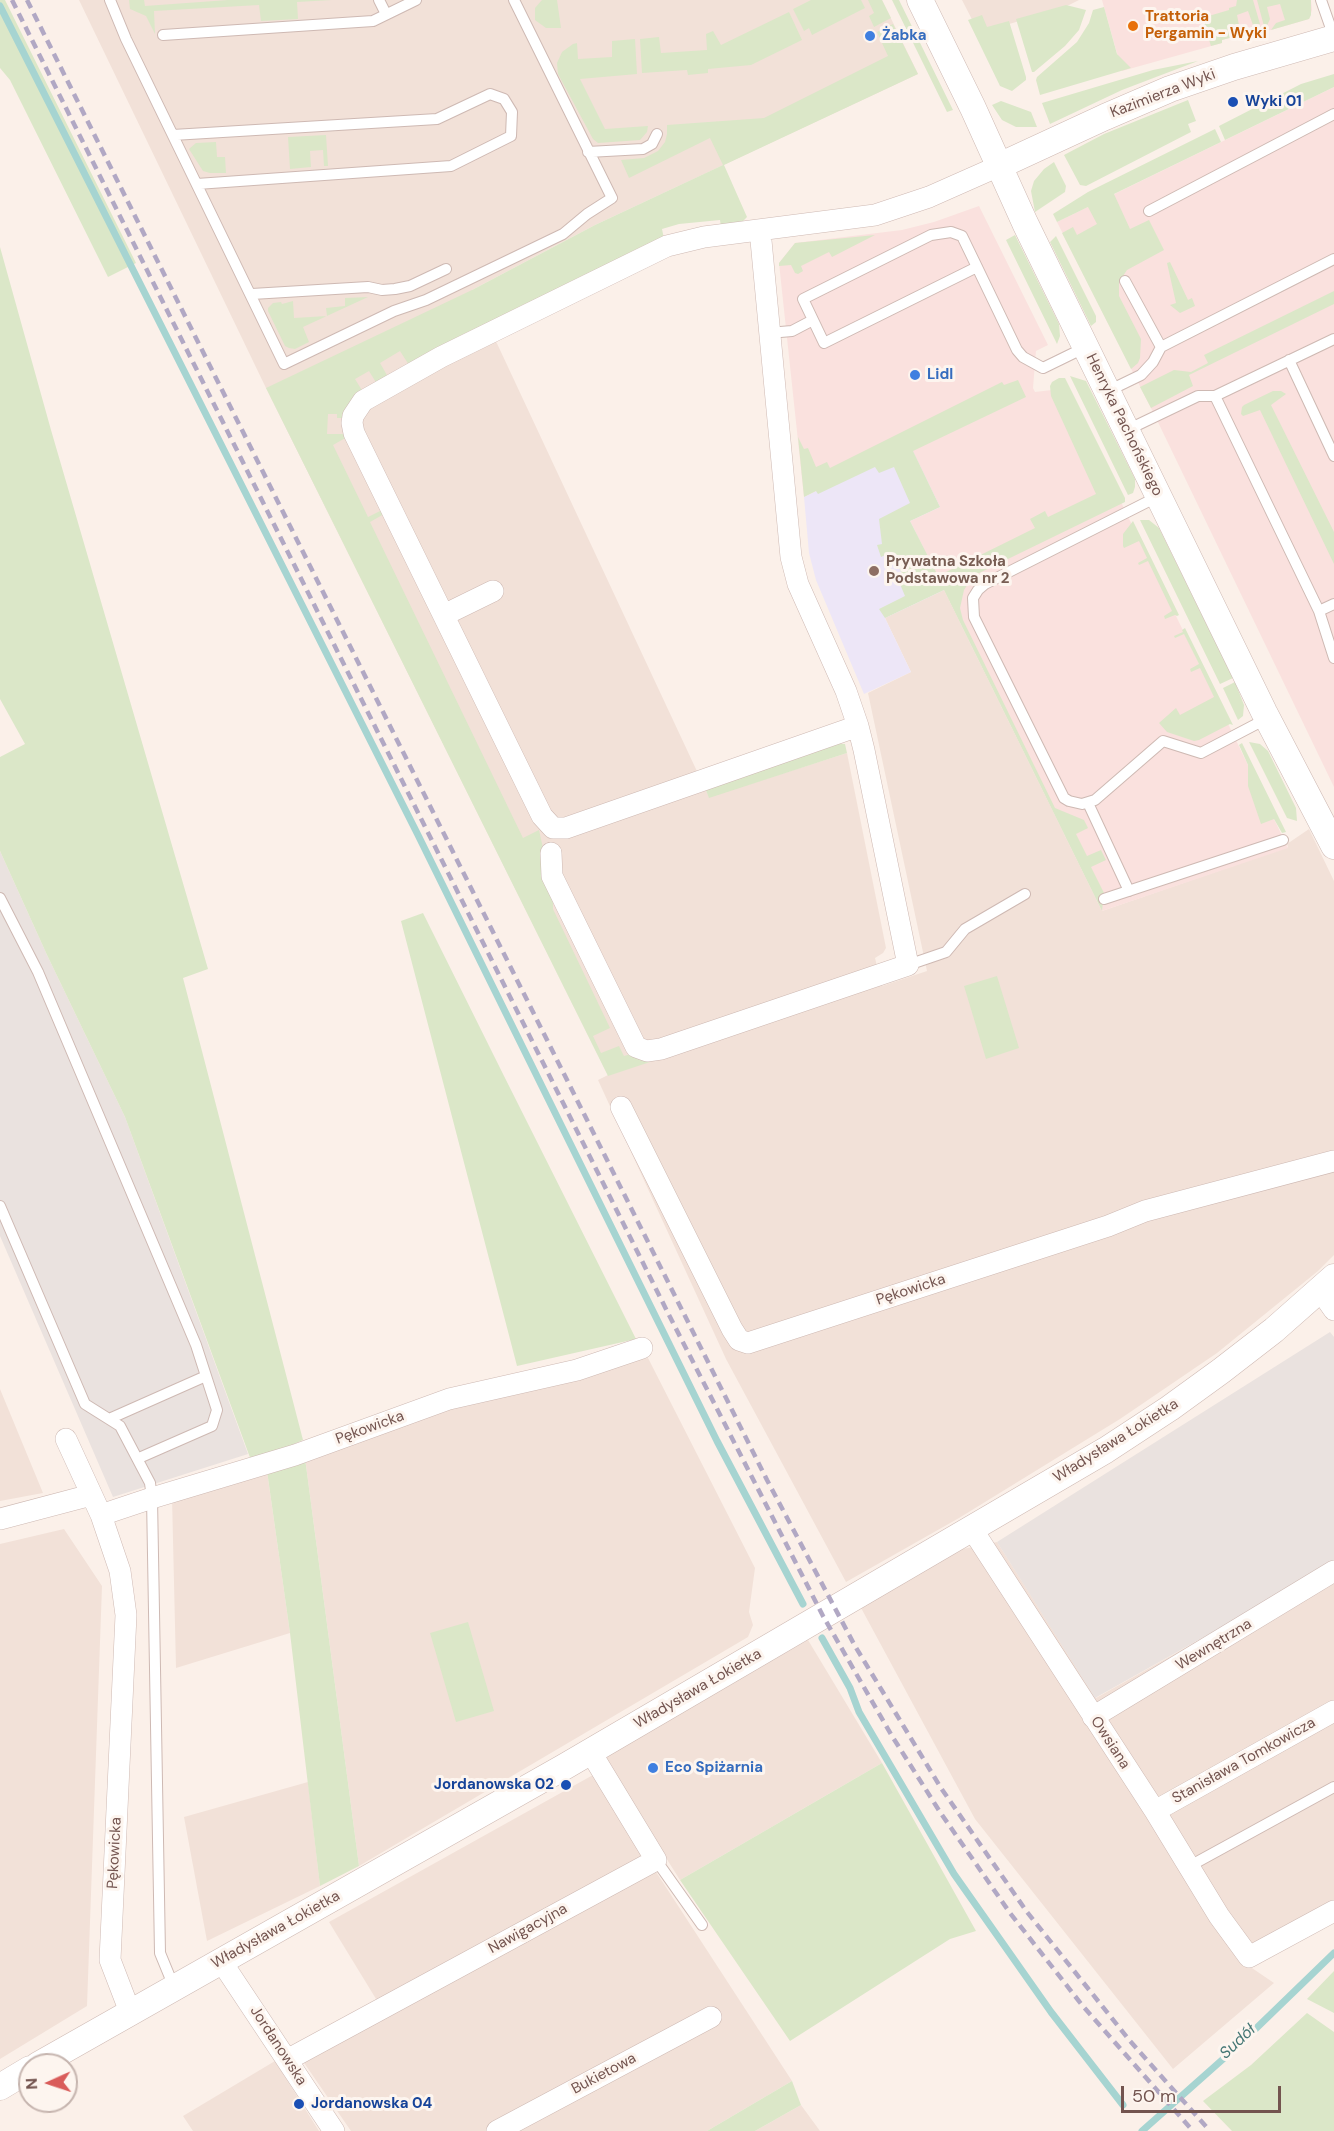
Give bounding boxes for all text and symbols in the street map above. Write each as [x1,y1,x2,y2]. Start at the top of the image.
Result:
place label: Trattoria Pergamin - Wyki [1145,8,1267,43]
marker: Trattoria Pergamin - Wyki [1126,19,1140,33]
place label: Żabka [882,27,926,45]
marker: Żabka [863,29,877,43]
street label: Kazimierza Wyki [1108,66,1218,122]
place label: Wyki 01 [1245,93,1302,111]
marker: Wyki 01 [1226,95,1240,109]
street label: Henryka Pachońskiego [1082,351,1166,499]
place label: Lidl [927,366,953,384]
marker: Lidl [908,368,922,382]
place label: Prywatna Szkoła Podstawowa nr 2 [886,553,1010,588]
marker: Prywatna Szkoła Podstawowa nr 2 [867,564,881,578]
street label: Pękowicka [874,1270,948,1310]
street label: Władysława Łokietka [1050,1395,1182,1487]
street label: Pękowicka [333,1407,407,1449]
street label: Wewnętrzna [1173,1615,1255,1675]
street label: Władysława Łokietka [631,1645,765,1733]
street label: Owsiana [1086,1713,1134,1773]
street label: Stanisława Tomkowicza [1169,1714,1319,1808]
place label: Eco Spiżarnia [665,1759,763,1777]
marker: Eco Spiżarnia [646,1761,660,1775]
place label: Jordanowska 02 [434,1776,554,1794]
marker: Jordanowska 02 [559,1778,573,1792]
street label: Pękowicka [104,1817,126,1889]
street label: Władysława Łokietka [209,1887,343,1973]
street label: Nawigacyjna [485,1900,571,1958]
street label: Jordanowska [246,2003,310,2089]
water label: Sudół [1216,2021,1260,2063]
street label: Bukietowa [569,2049,639,2099]
north arrow [18,2053,78,2113]
scale bar [1124,2074,1284,2112]
text: N [21,2077,42,2090]
text: 50 m [1132,2084,1176,2108]
place label: Jordanowska 04 [311,2095,432,2113]
marker: Jordanowska 04 [292,2097,306,2111]

